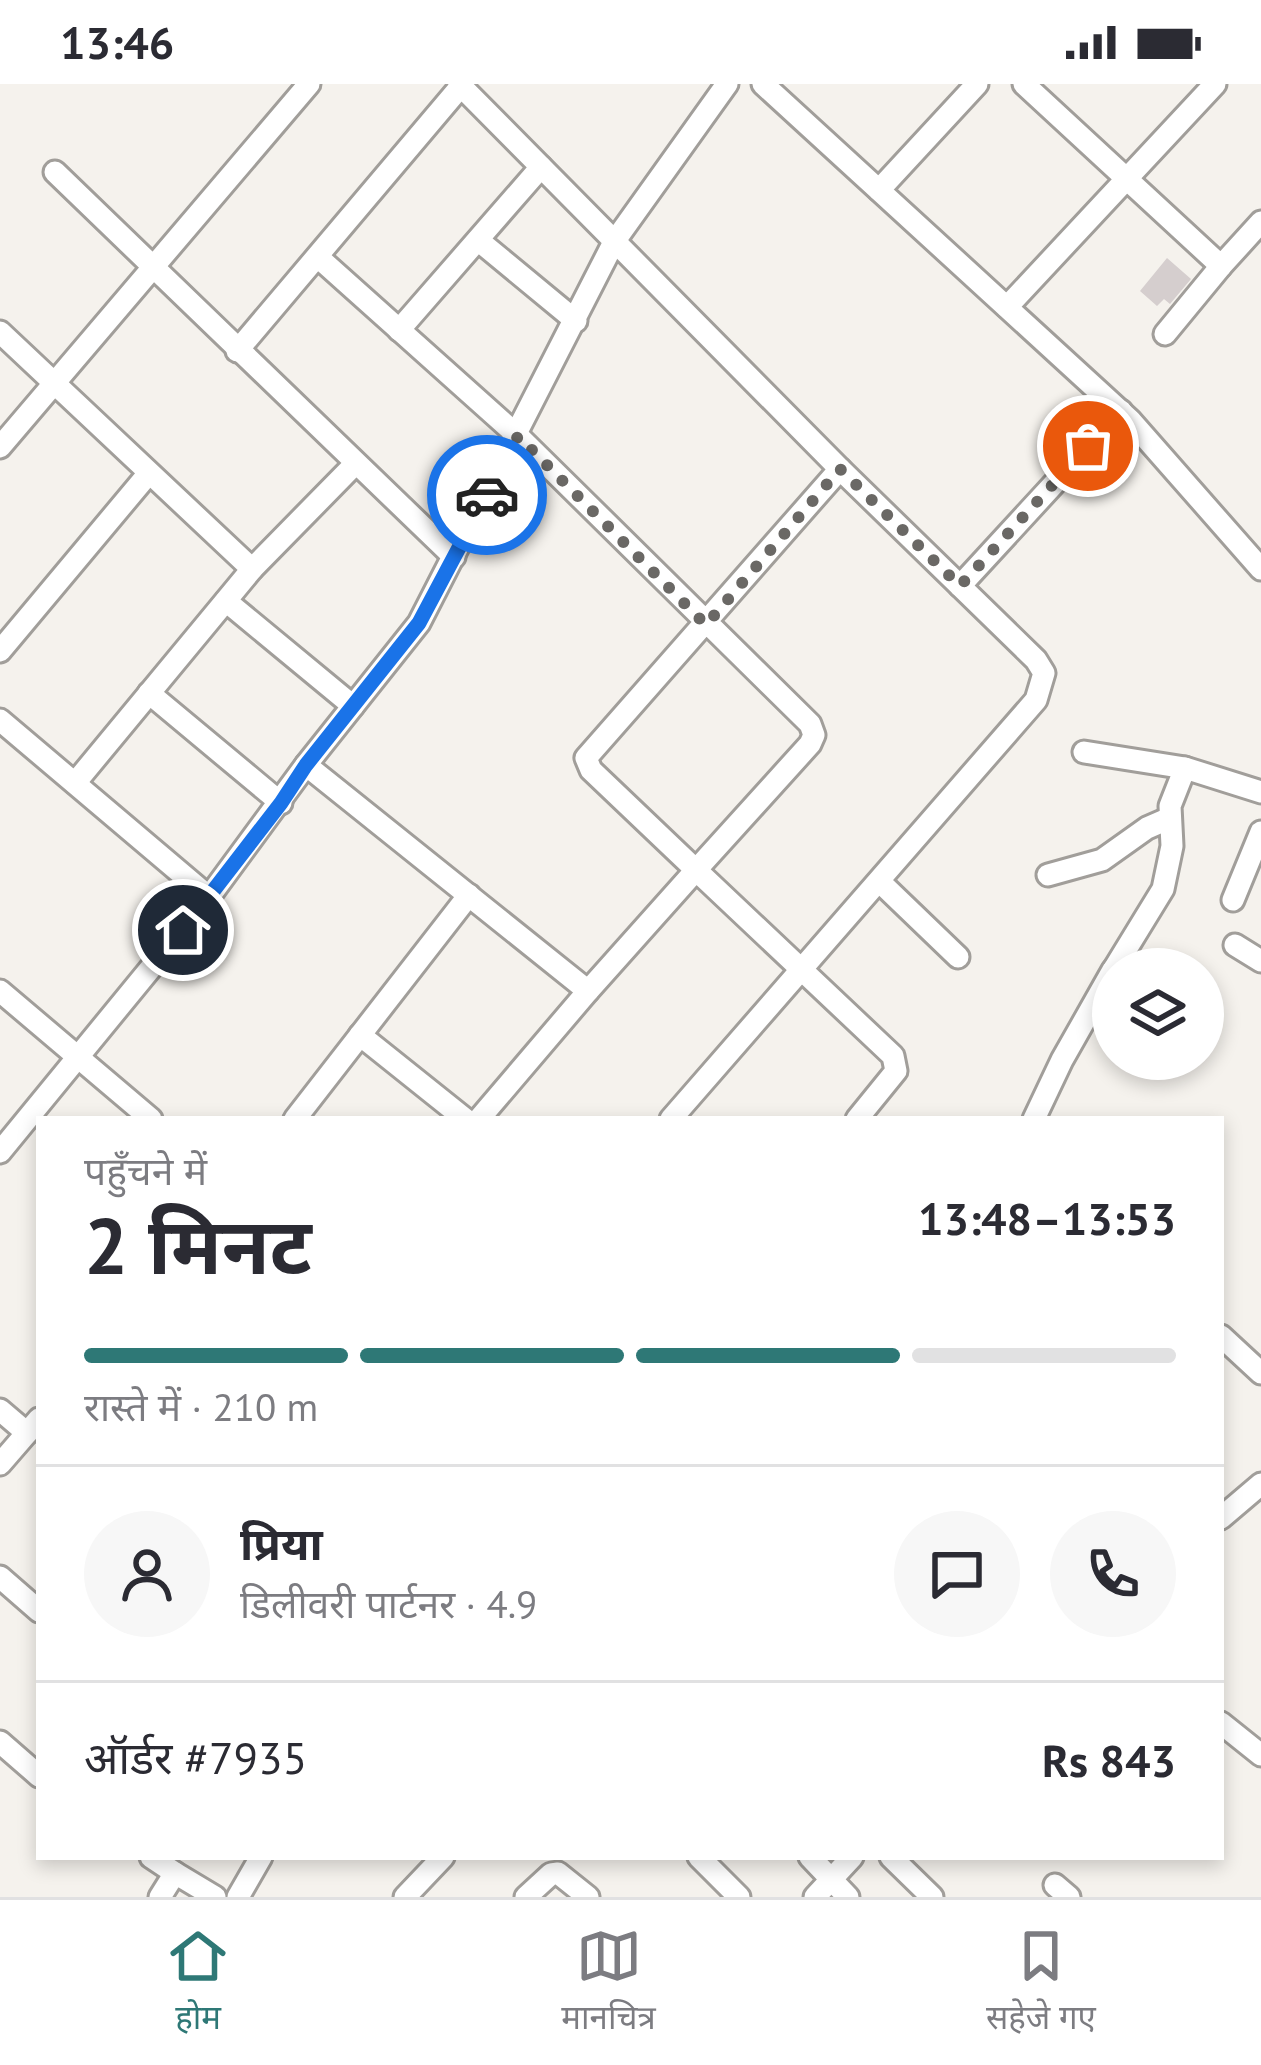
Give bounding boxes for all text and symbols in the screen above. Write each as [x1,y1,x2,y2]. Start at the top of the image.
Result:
text: 13:46 [60,13,174,71]
pin [1037,395,1139,497]
icon: bag [1055,413,1121,479]
courier [427,435,547,555]
icon: car [454,462,520,528]
pin [132,879,234,981]
icon: home [150,897,216,963]
map controls [1092,948,1224,1080]
button: layers [1092,948,1224,1080]
text: पहुँचने में [84,1145,207,1196]
text: 13:48–13:53 [918,1189,1176,1247]
text: 2 मिनट [84,1195,312,1296]
text: रास्ते में · 210 m [84,1381,318,1432]
button: person [84,1511,210,1637]
button: chat [894,1511,1020,1637]
button: phone [1050,1511,1176,1637]
text: प्रिया [240,1514,323,1572]
text: डिलीवरी पार्टनर · 4.9 [240,1578,537,1629]
text: ऑर्डर #7935 [84,1728,307,1786]
text: Rs 843 [1042,1731,1176,1789]
tab: होम [165,1923,231,2042]
tab: मानचित्र [561,1923,656,2042]
tab: सहेजे गए [986,1923,1096,2042]

